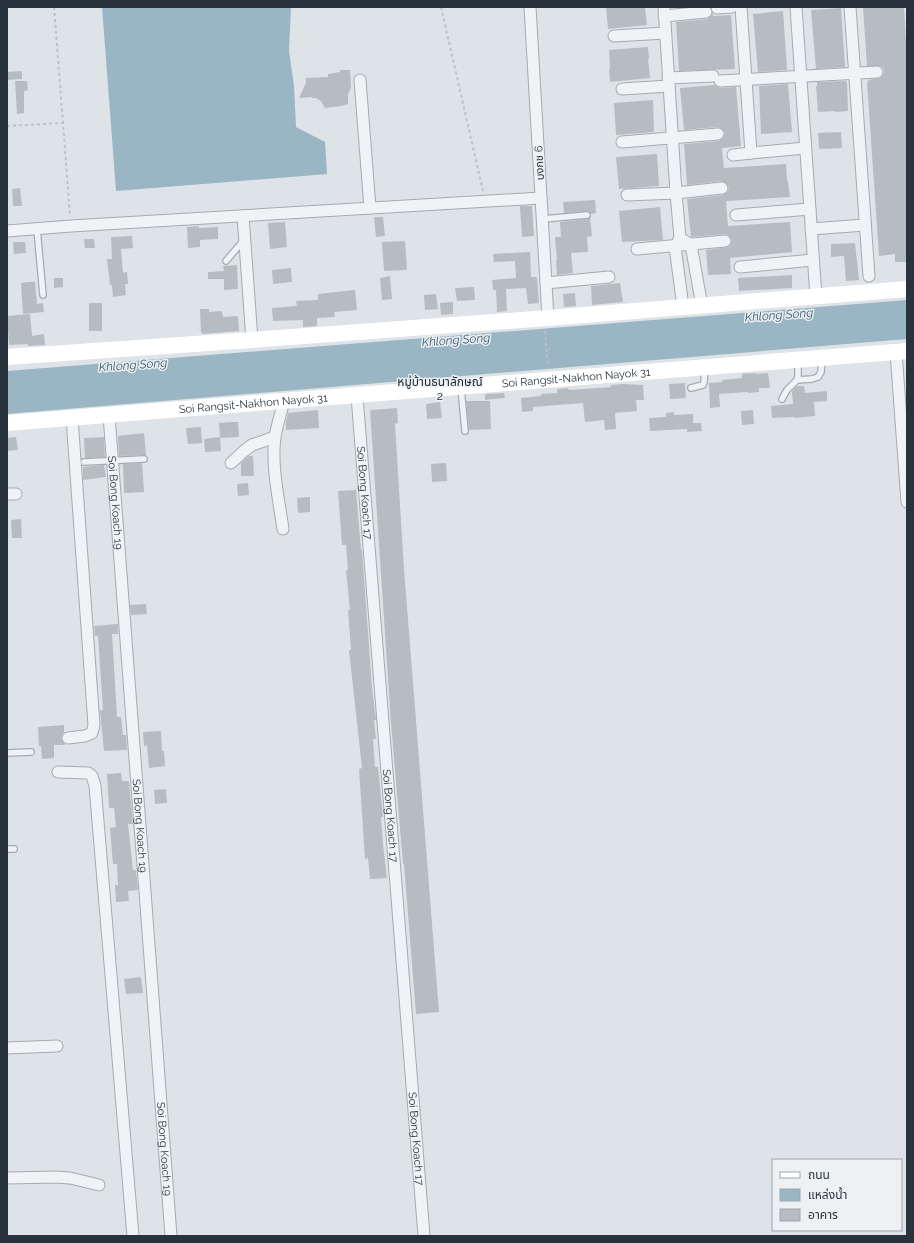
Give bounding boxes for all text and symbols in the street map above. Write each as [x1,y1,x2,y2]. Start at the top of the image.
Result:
street label: บงกช 6 [532,145,547,181]
water label: Khlong Song [744,306,814,324]
water label: Khlong Song [421,331,491,349]
water label: Khlong Song [98,356,168,374]
street label: Soi Rangsit-Nakhon Nayok 31 [501,366,651,390]
district label: หมู่บ้านธนาลักษณ์ 2 [397,375,483,403]
street label: Soi Rangsit-Nakhon Nayok 31 [178,391,328,416]
street label: Soi Bong Koach 17 [354,446,374,540]
street label: Soi Bong Koach 19 [105,455,125,550]
street label: Soi Bong Koach 17 [380,769,400,863]
street label: Soi Bong Koach 19 [130,778,150,873]
street label: Soi Bong Koach 17 [406,1092,426,1186]
street label: Soi Bong Koach 19 [154,1102,174,1196]
legend [772,1159,902,1231]
text: ถนน [808,1168,830,1182]
text: แหล่งน้ำ [808,1186,847,1202]
text: อาคาร [808,1208,838,1222]

